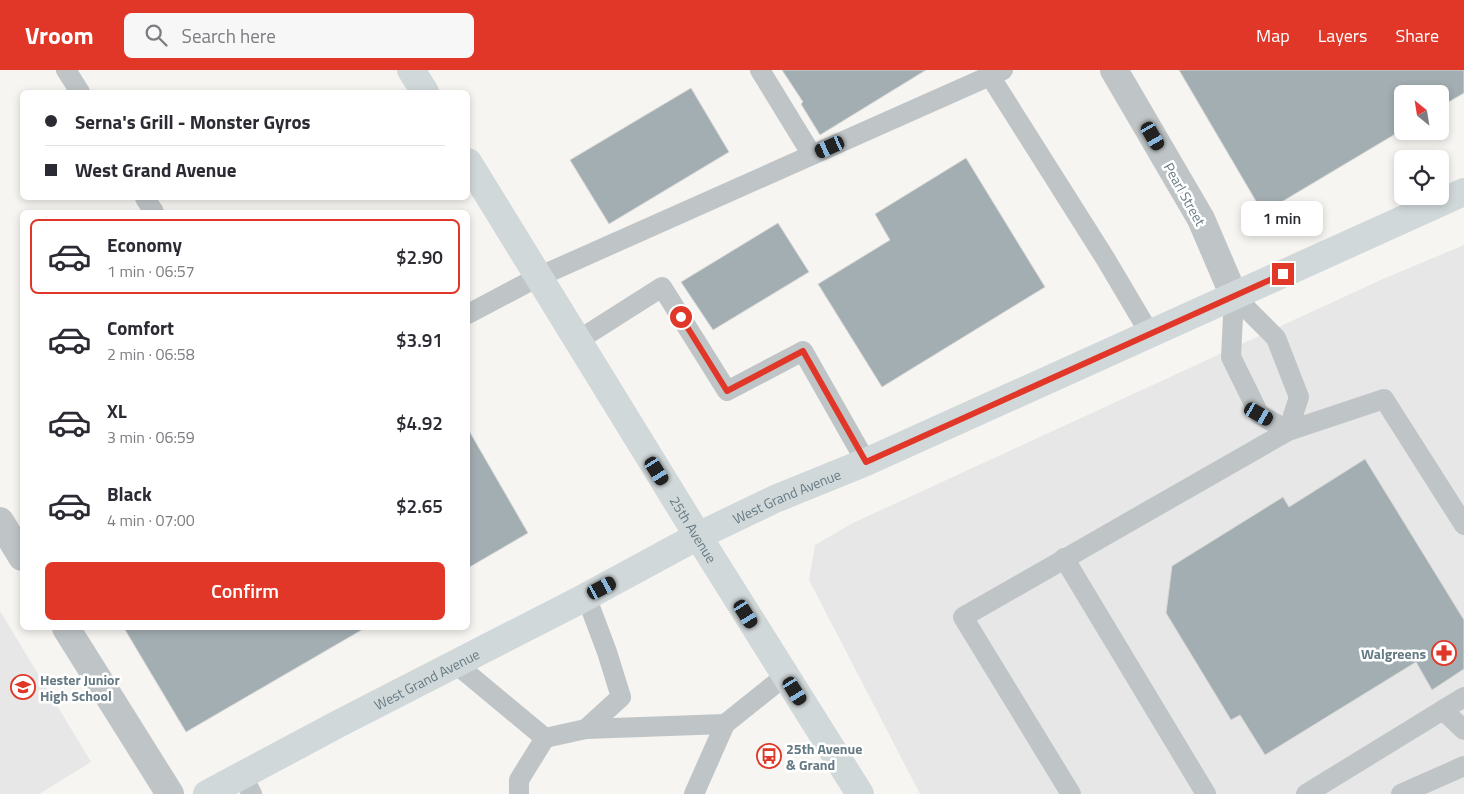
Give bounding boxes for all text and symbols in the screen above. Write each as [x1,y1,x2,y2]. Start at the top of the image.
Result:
search box [124,13,474,58]
text: Vroom [25,17,94,53]
icon: search [142,21,170,49]
text: Search here [182,21,276,50]
text: Map [1256,22,1290,49]
text: Layers [1318,22,1367,49]
text: Share [1395,22,1439,49]
north arrow [1394,85,1449,140]
map controls [1394,85,1449,205]
text: Serna's Grill - Monster Gyros [75,107,311,136]
car [1139,119,1166,153]
car [813,134,846,160]
button: locate [1394,150,1449,205]
text: West Grand Avenue [75,155,236,184]
street label: Pearl Street [1159,158,1211,230]
callout: 1 min [1242,202,1324,236]
text: 1 min [1263,206,1301,230]
text: Economy [107,230,182,259]
icon: car [47,234,92,279]
text: $2.90 [396,242,443,271]
text: 1 min · 06:57 [107,259,195,283]
route end [1272,263,1294,285]
route start [670,306,692,328]
text: Comfort [107,313,174,342]
icon: car [47,317,92,362]
text: $3.91 [396,325,443,354]
text: 2 min · 06:58 [107,342,195,366]
text: XL [107,396,127,425]
icon: car [47,400,92,445]
car [1242,400,1275,428]
text: $4.92 [396,408,443,437]
text: 3 min · 06:59 [107,425,195,449]
car [642,454,671,488]
street label: West Grand Avenue [729,463,844,528]
text: Black [107,479,152,508]
icon: car [47,483,92,528]
text: $2.65 [396,491,443,520]
street label: 25th Avenue [665,492,723,567]
text: 4 min · 07:00 [107,508,195,532]
button: Confirm [45,562,445,620]
car [585,574,618,602]
car [731,597,760,631]
pharmacy icon: Walgreens [1431,640,1457,666]
street label: West Grand Avenue [370,643,483,714]
place label: Walgreens [1361,643,1426,664]
place label: Hester Junior High School [40,669,120,706]
school or university icon: Hester Junior High School [10,674,36,700]
car [780,674,809,708]
place label: 25th Avenue & Grand [786,738,862,775]
bus stop icon: 25th Avenue & Grand [756,743,782,769]

